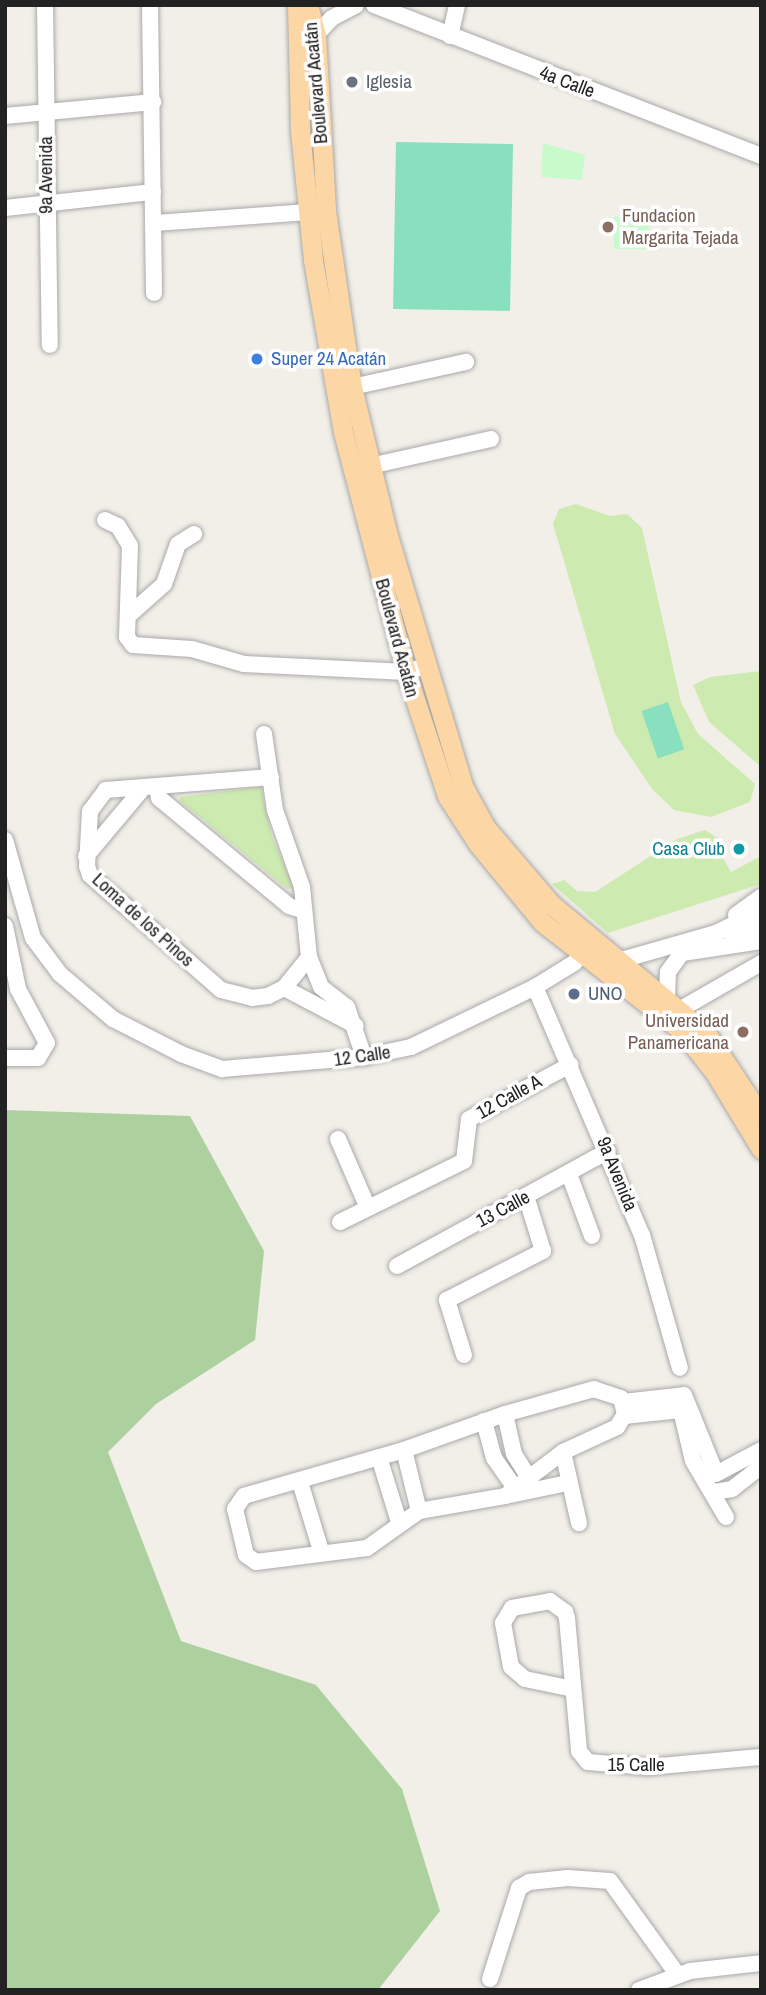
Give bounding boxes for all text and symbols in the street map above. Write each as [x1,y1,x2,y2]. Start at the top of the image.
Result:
street label: Boulevard Acatán [299,21,333,145]
street label: 4a Calle [536,61,598,103]
place label: Iglesia [366,71,412,93]
marker: Iglesia [344,74,360,90]
street label: 9a Avenida [35,136,57,214]
place label: Fundacion Margarita Tejada [622,205,739,249]
marker: Fundacion Margarita Tejada [600,219,616,235]
place label: Super 24 Acatán [271,348,387,370]
marker: Super 24 Acatán [249,351,265,367]
street label: Boulevard Acatán [370,576,424,700]
place label: Casa Club [652,838,725,860]
marker: Casa Club [731,841,747,857]
street label: Loma de los Pinos [87,868,199,972]
place label: UNO [588,983,623,1005]
marker: UNO [566,986,582,1002]
place label: Universidad Panamericana [628,1010,729,1054]
marker: Universidad Panamericana [735,1024,751,1040]
street label: 12 Calle [332,1041,392,1071]
street label: 12 Calle A [472,1070,546,1124]
street label: 9a Avenida [592,1133,642,1215]
street label: 13 Calle [472,1186,534,1232]
street label: 15 Calle [607,1754,665,1776]

